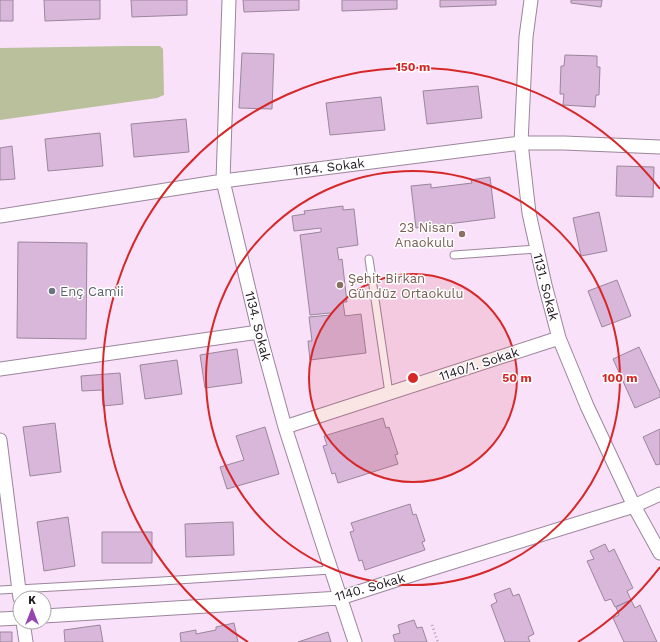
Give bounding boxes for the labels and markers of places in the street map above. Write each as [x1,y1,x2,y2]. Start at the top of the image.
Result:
place label: 23 Nisan Anaokulu [395,220,454,250]
marker: 23 Nisan Anaokulu [457,229,467,239]
place label: Şehit Birkan Gündüz Ortaokulu [348,271,464,301]
marker: Şehit Birkan Gündüz Ortaokulu [335,280,345,290]
place label: Enç Camii [60,284,124,299]
marker: Enç Camii [47,286,57,296]
centre of rings [406,371,420,385]

